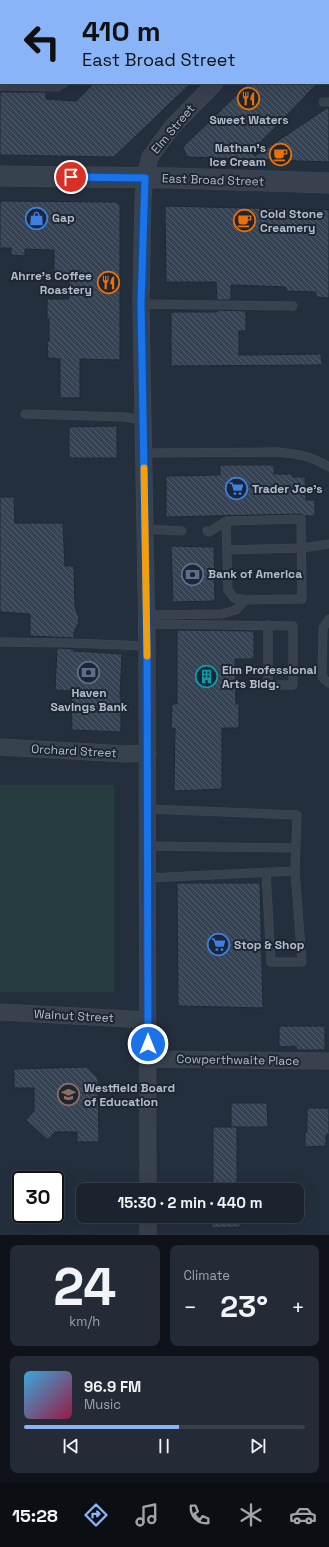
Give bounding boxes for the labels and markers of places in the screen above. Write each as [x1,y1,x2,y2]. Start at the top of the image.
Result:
restaurant icon: Sweet Waters [236,86,262,112]
place label: Sweet Waters [209,112,289,128]
place label: Nathan's Ice Cream [209,140,266,170]
cafe icon: Nathan's Ice Cream [268,142,294,168]
pin [54,160,88,194]
shop icon: Gap [24,205,50,231]
place label: Cold Stone Creamery [260,206,323,236]
cafe icon: Cold Stone Creamery [231,208,257,234]
place label: Gap [52,210,75,226]
place label: Ahrre's Coffee Roastery [11,268,92,298]
restaurant icon: Ahrre's Coffee Roastery [95,270,121,296]
supermarket icon: Trader Joe's [223,476,249,502]
place label: Trader Joe's [252,481,323,497]
bank icon: Bank of America [180,561,206,587]
place label: Bank of America [208,566,302,582]
bank icon: Haven Savings Bank [76,659,102,685]
place label: Elm Professional Arts Bldg. [222,662,317,692]
building icon: Elm Professional Arts Bldg. [193,664,219,690]
place label: Haven Savings Bank [50,685,128,715]
supermarket icon: Stop & Shop [206,932,232,958]
place label: Stop & Shop [234,937,305,953]
place label: Westfield Board of Education [84,1080,175,1110]
school or university icon: Westfield Board of Education [56,1082,82,1108]

